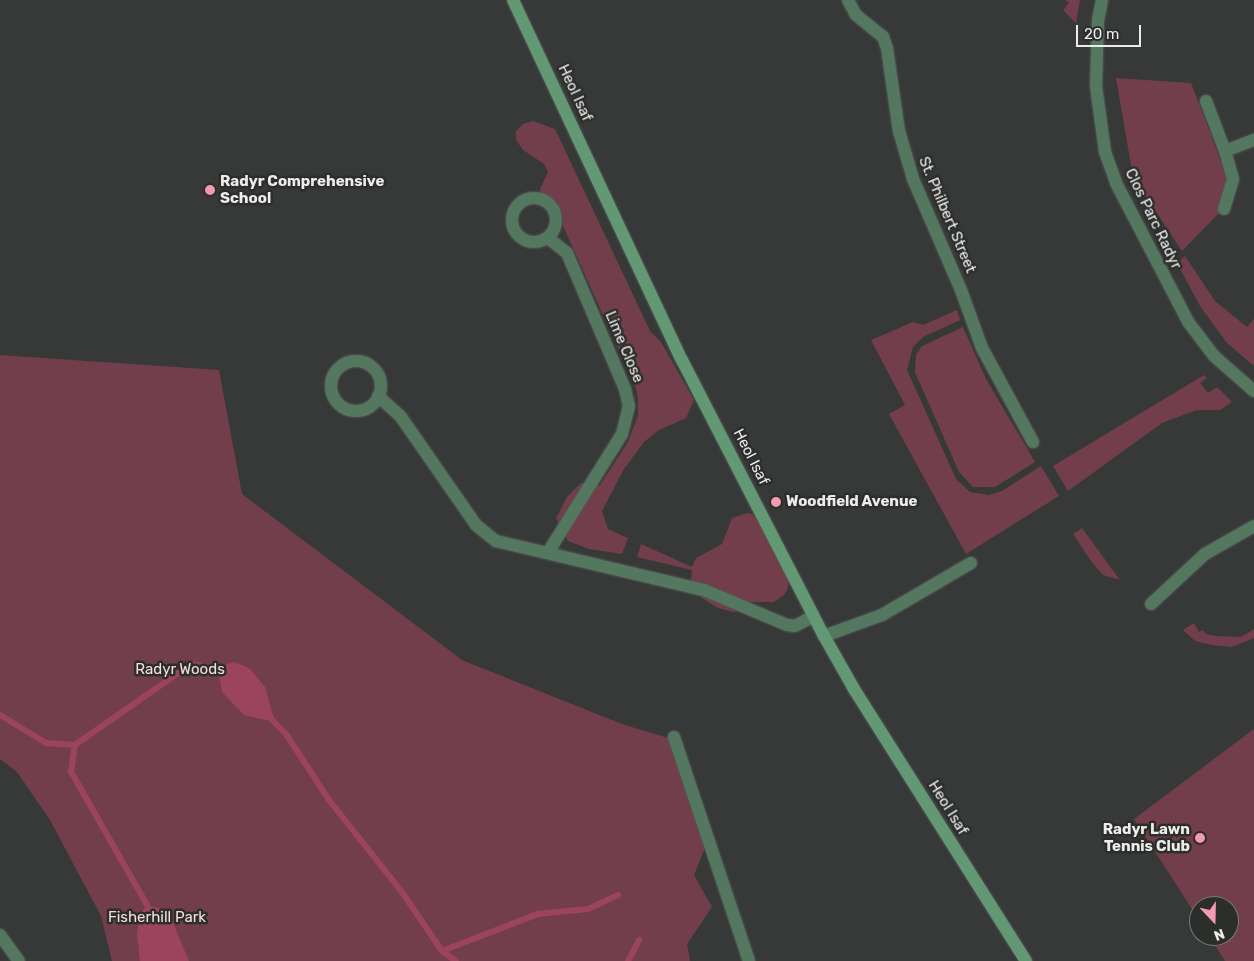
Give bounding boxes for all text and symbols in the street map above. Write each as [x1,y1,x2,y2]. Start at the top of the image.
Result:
scale bar [1079,15,1144,47]
text: 20 m [1084,25,1119,43]
street label: Heol Isaf [554,62,596,124]
street label: St. Philbert Street [914,154,980,276]
street label: Clos Parc Radyr [1121,166,1185,272]
place label: Radyr Comprehensive School [220,172,385,207]
marker: Radyr Comprehensive School [204,184,216,196]
street label: Lime Close [601,309,647,385]
street label: Heol Isaf [729,426,773,488]
place label: Woodfield Avenue [786,493,918,511]
marker: Woodfield Avenue [770,496,782,508]
park label: Radyr Woods [135,661,225,679]
street label: Heol Isaf [924,777,972,839]
place label: Radyr Lawn Tennis Club [1102,820,1190,855]
marker: Radyr Lawn Tennis Club [1194,832,1206,844]
north arrow [1189,896,1239,946]
park label: Fisherhill Park [108,909,206,927]
text: N [1211,925,1227,944]

